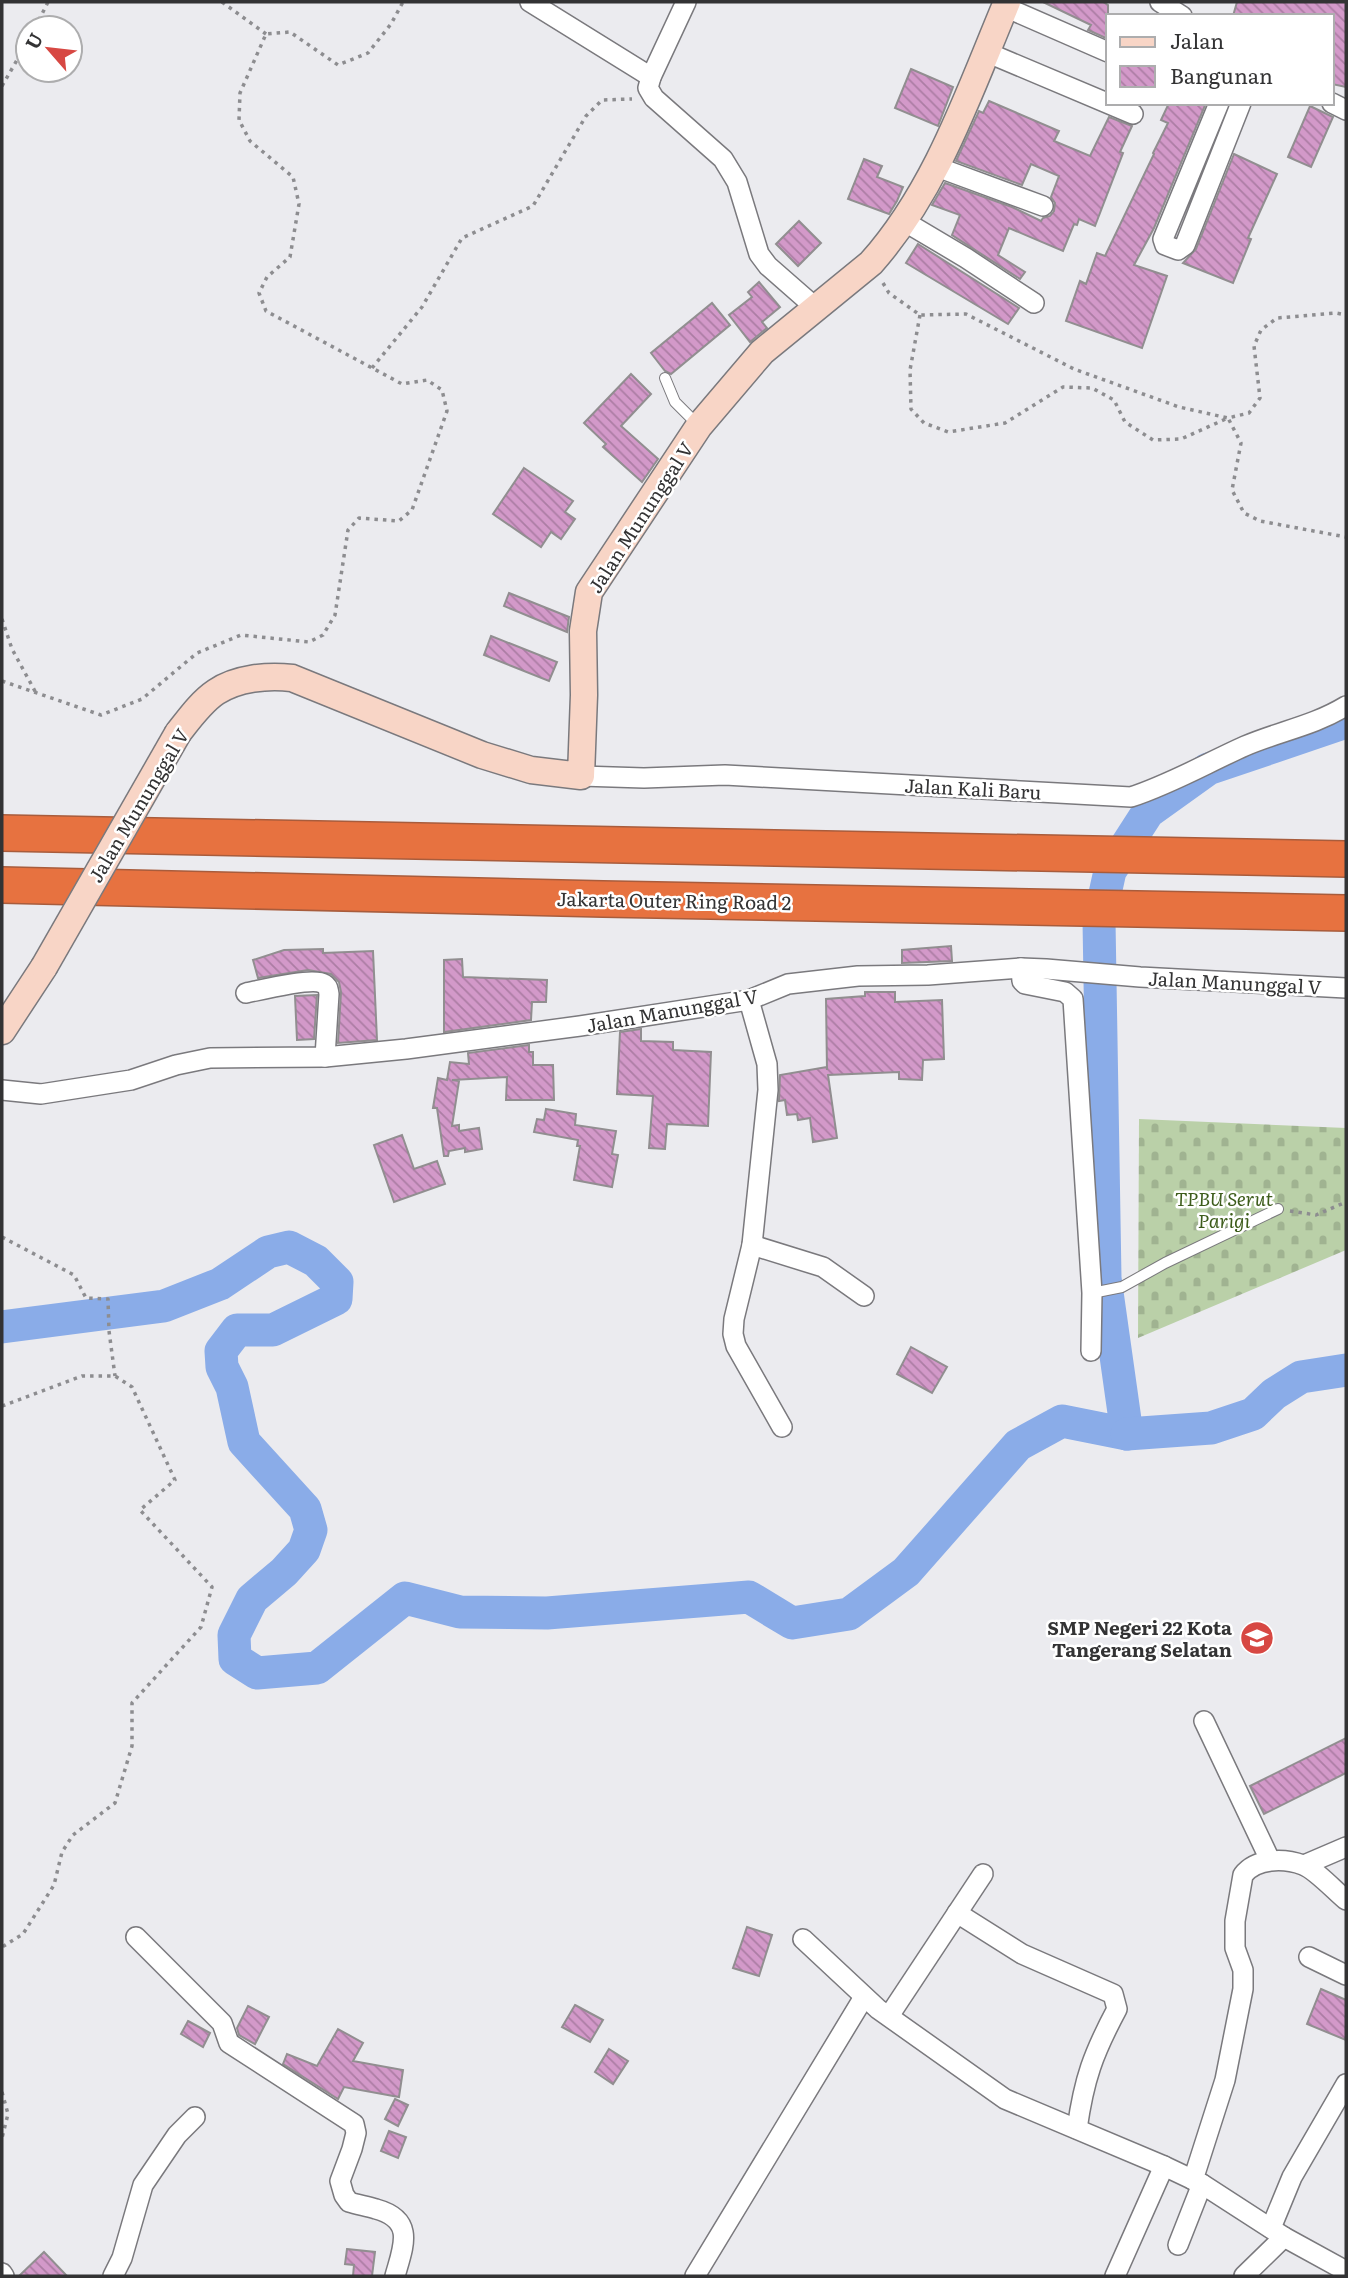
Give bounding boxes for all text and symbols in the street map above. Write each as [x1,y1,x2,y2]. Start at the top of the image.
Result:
north arrow [14,14,84,84]
legend [1106,14,1334,105]
text: Jalan [1170,24,1224,55]
text: U [17,27,49,54]
text: Bangunan [1170,59,1273,90]
street label: Jalan Mununggal V [581,436,699,598]
street label: Jalan Mununggal V [81,723,195,887]
street label: Jalan Kali Baru [904,770,1042,806]
street label: Jakarta Outer Ring Road 2 [556,884,792,916]
street label: Jalan Manunggal V [1147,963,1323,1001]
street label: Jalan Manunggal V [584,981,760,1039]
park label: TPBU Serut Parigi [1175,1184,1273,1234]
place label: SMP Negeri 22 Kota Tangerang Selatan [1047,1613,1232,1663]
school or university icon: SMP Negeri 22 Kota Tangerang Selatan [1238,1619,1276,1657]

